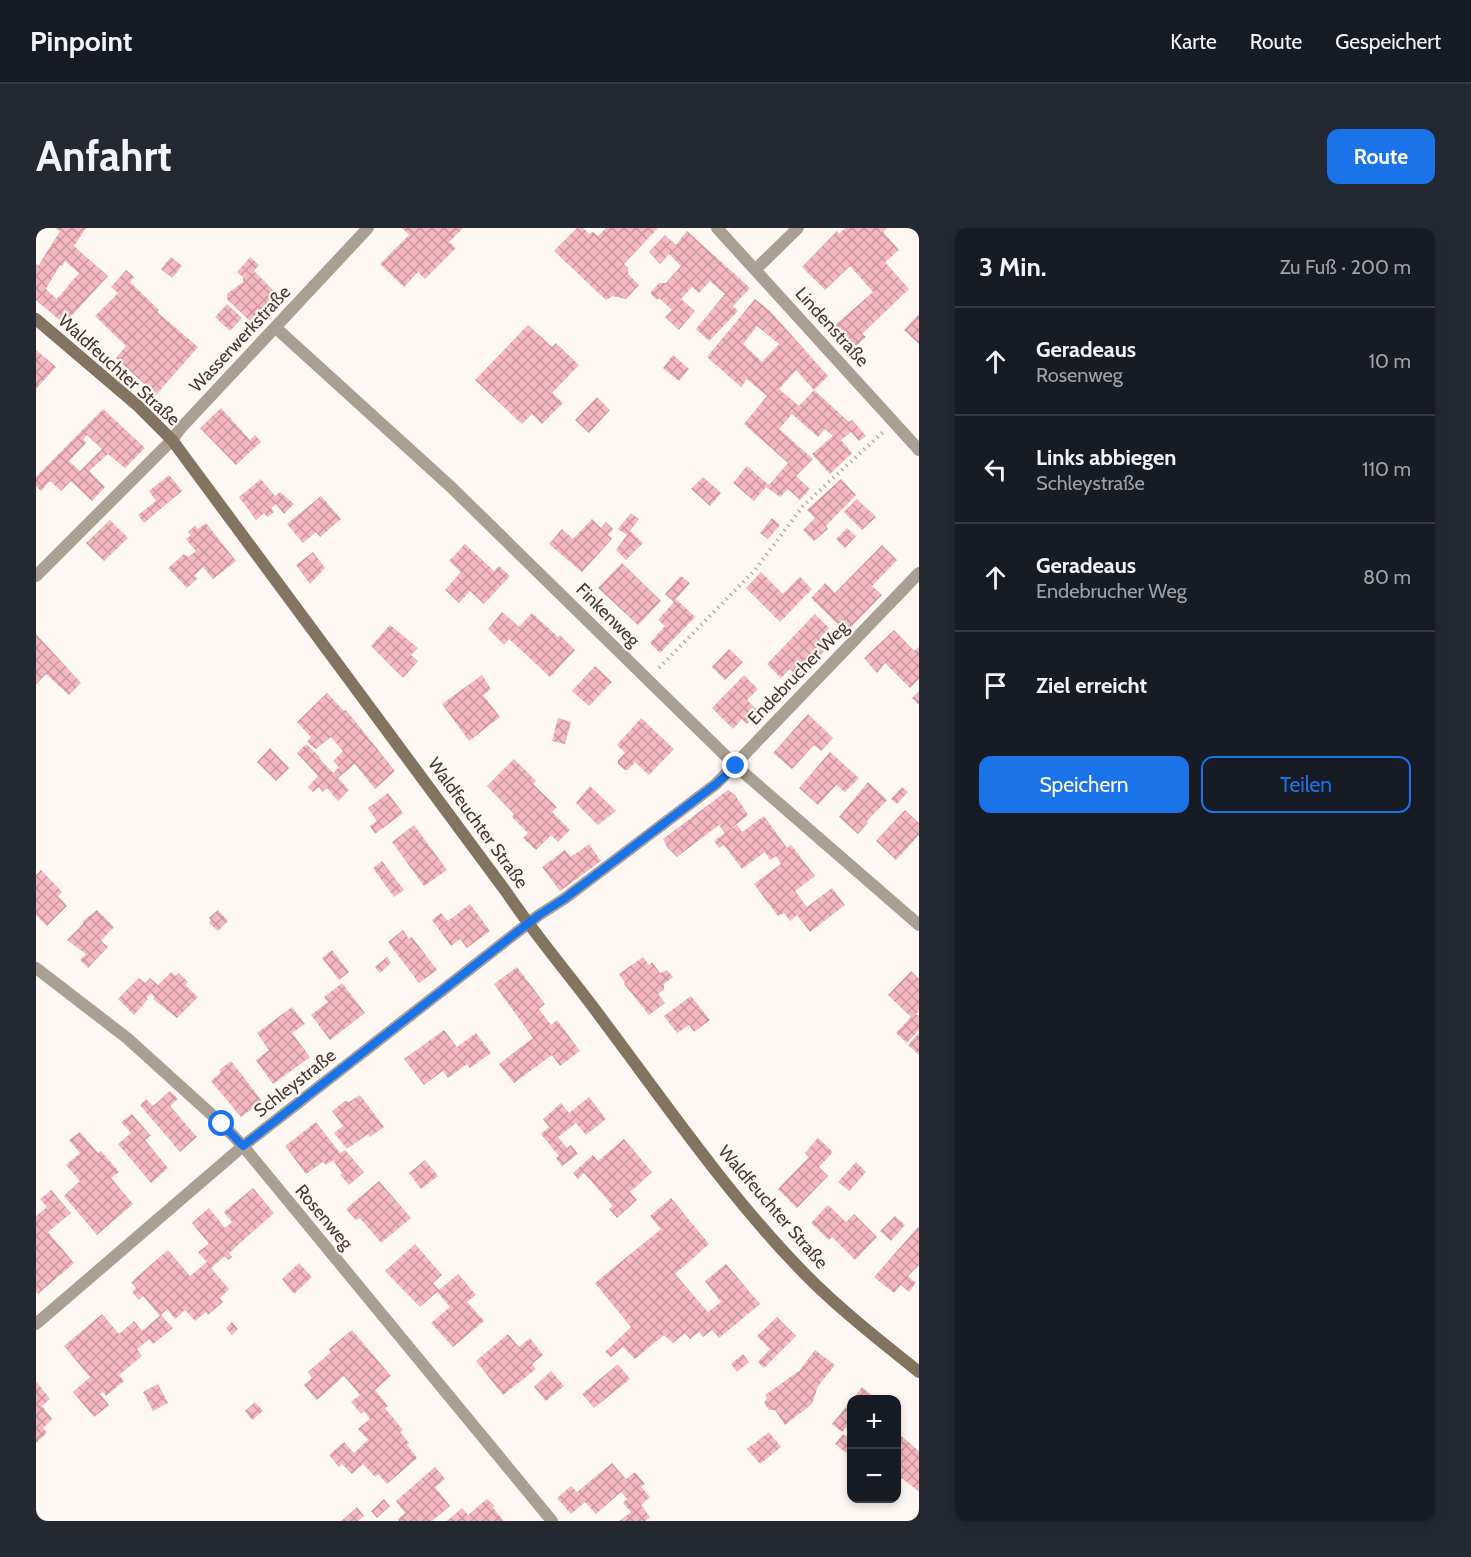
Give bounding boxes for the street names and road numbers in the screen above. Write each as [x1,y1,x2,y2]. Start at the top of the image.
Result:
street label: Wasserwerkstraße [185,281,295,397]
street label: Lindenstraße [791,283,873,371]
street label: Waldfeuchter Straße [54,310,184,430]
street label: Finkenweg [572,579,645,652]
street label: Endebrucher Weg [743,616,854,729]
street label: Waldfeuchter Straße [423,753,533,893]
street label: Schleystraße [250,1044,340,1122]
street label: Waldfeuchter Straße [713,1141,833,1273]
street label: Rosenweg [290,1180,358,1255]

